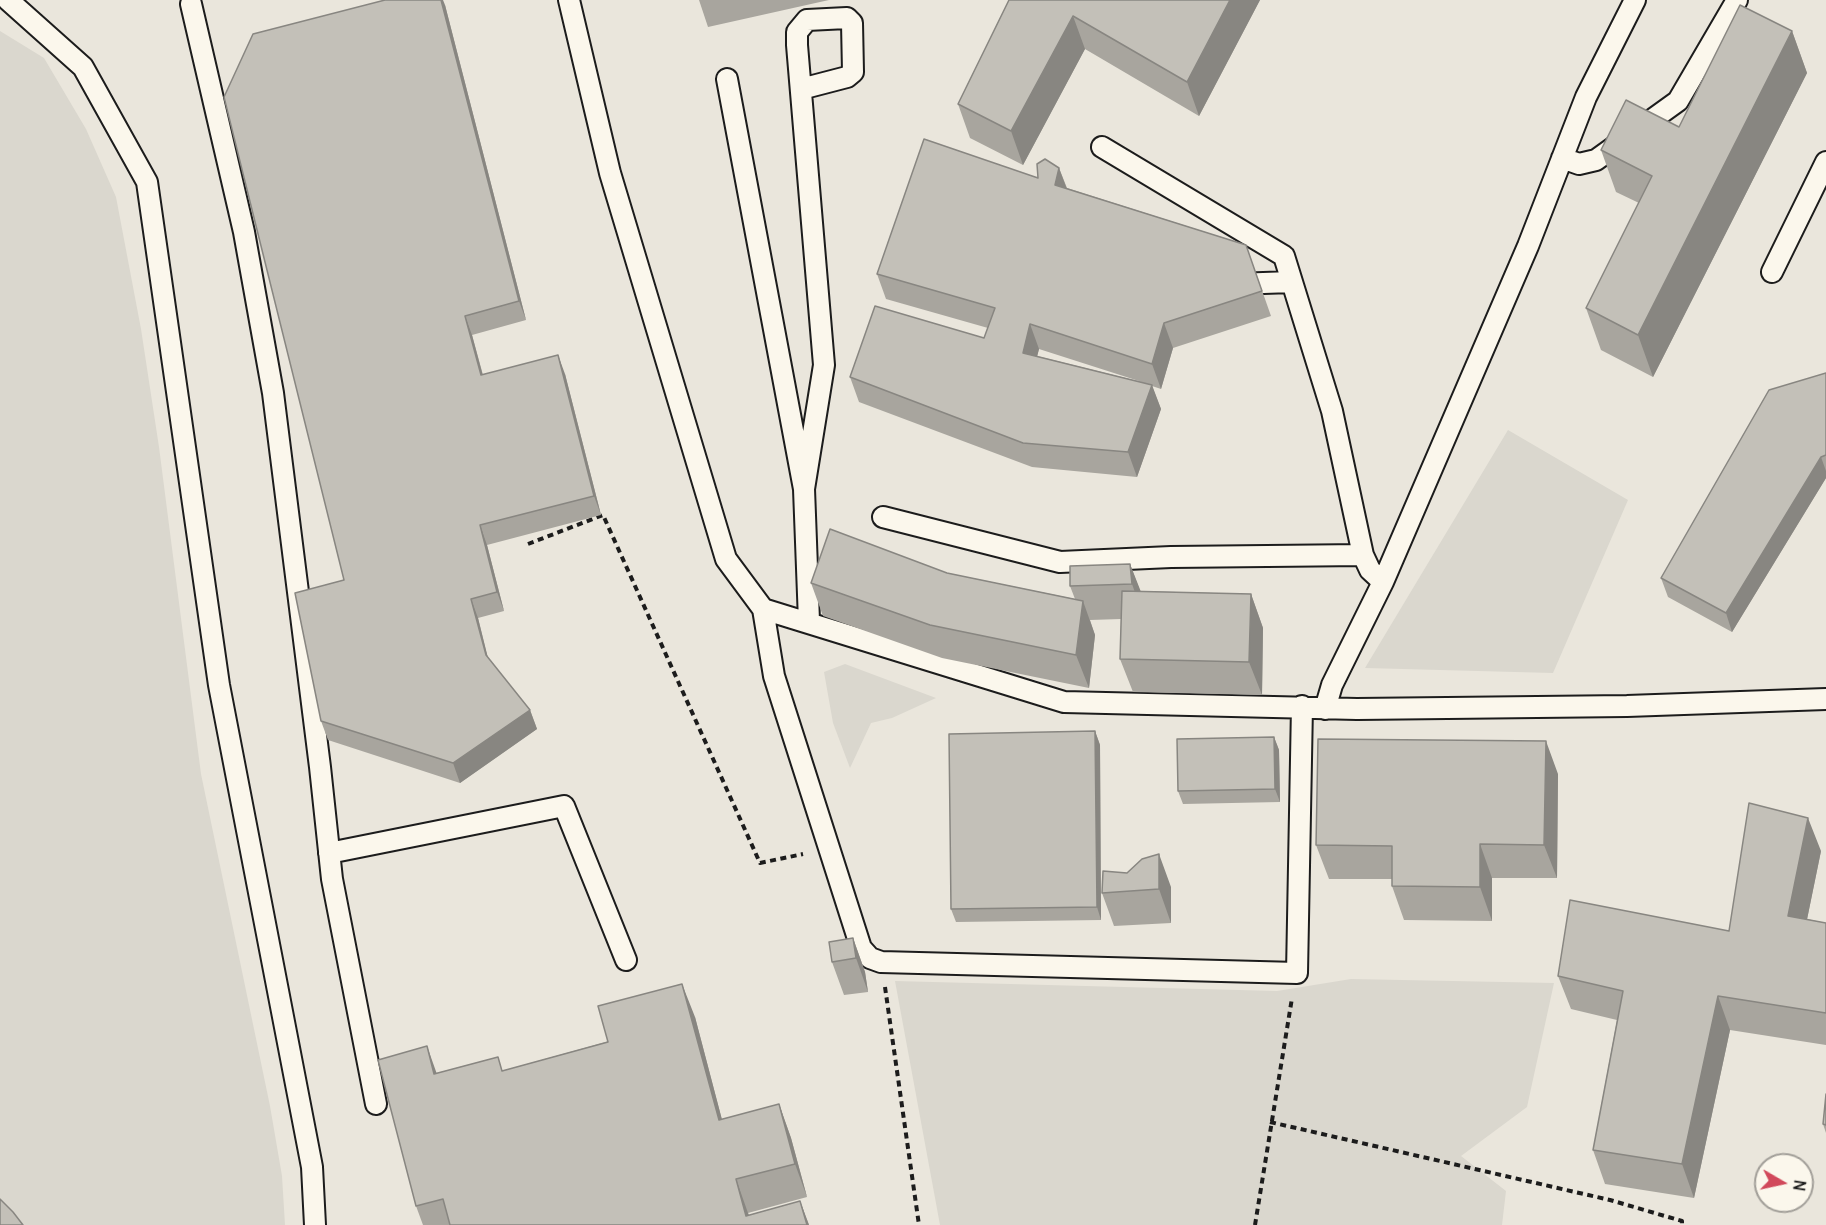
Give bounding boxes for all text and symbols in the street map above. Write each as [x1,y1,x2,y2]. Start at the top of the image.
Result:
north arrow [1754,1153,1814,1213]
text: N [1789,1178,1811,1193]

